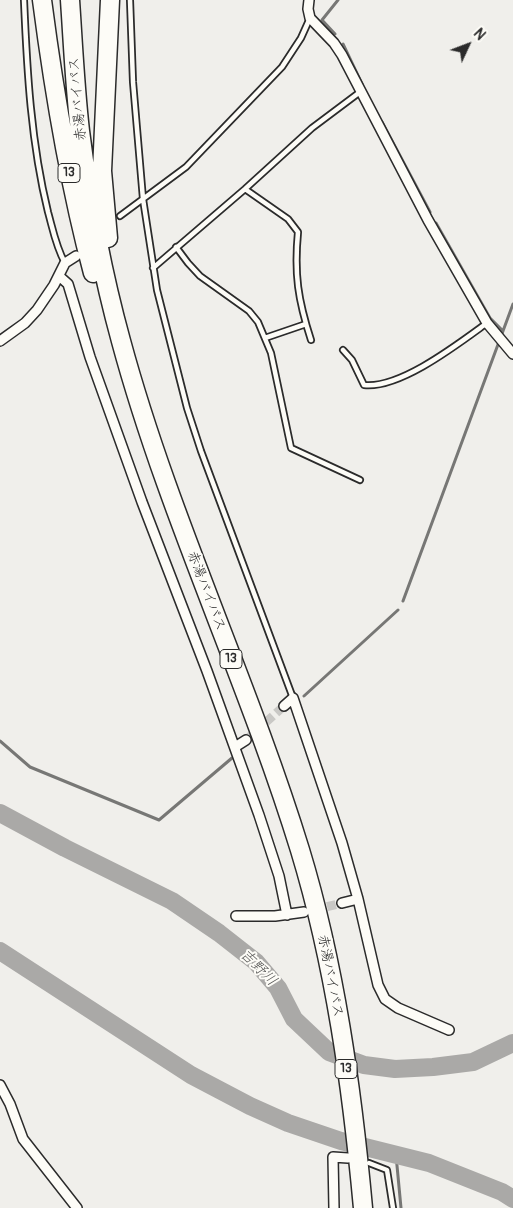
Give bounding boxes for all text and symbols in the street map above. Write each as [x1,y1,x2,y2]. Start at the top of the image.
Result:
north arrow [443,20,493,70]
text: N [470,25,489,44]
street label: 赤湯バイパス [66,56,90,142]
road number: 13 [58,164,80,182]
street label: 赤湯バイパス [183,549,229,633]
road number: 13 [220,650,242,669]
street label: 赤湯バイパス [314,933,346,1019]
water label: 吉野川 [236,946,280,990]
road number: 13 [335,1060,357,1078]

